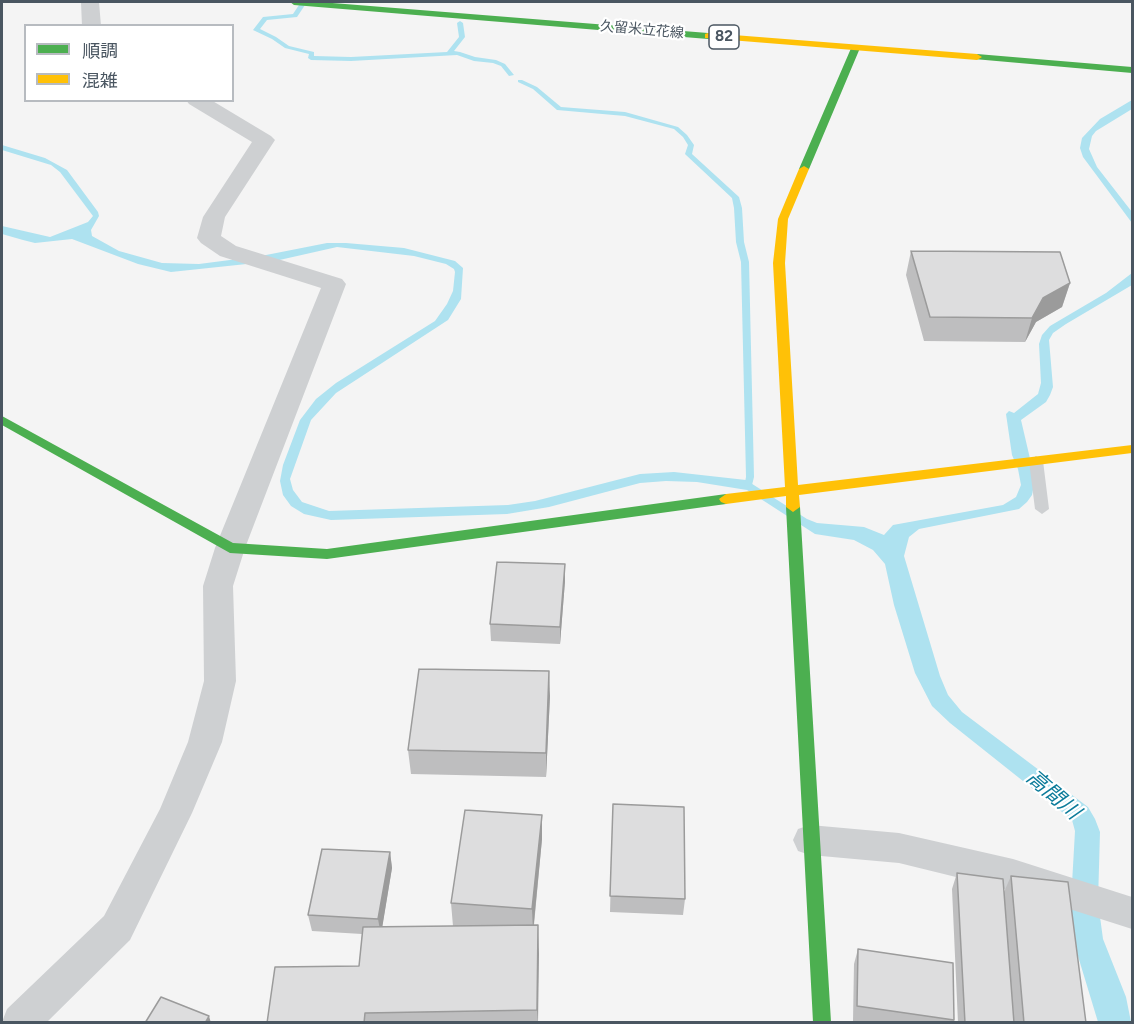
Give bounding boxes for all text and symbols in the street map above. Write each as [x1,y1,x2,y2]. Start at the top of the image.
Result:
street label: 久留米立花線 [599,18,685,42]
legend [24,24,234,102]
road number: 82 [709,25,739,49]
text: 順調 [82,40,118,62]
text: 混雑 [82,70,118,92]
water label: 高間川 [1021,765,1085,825]

